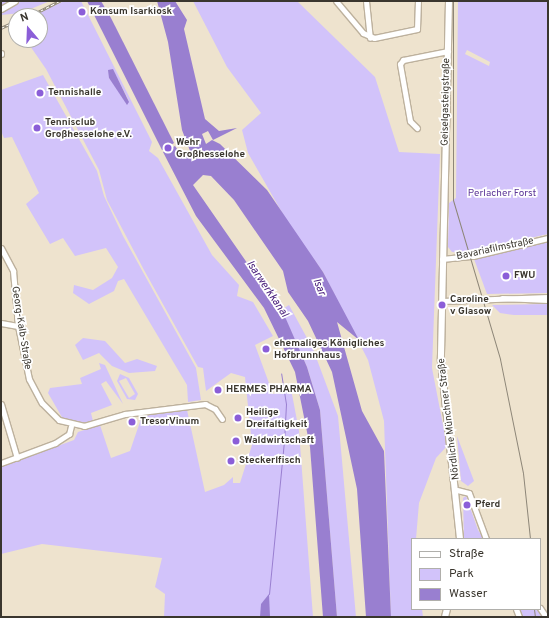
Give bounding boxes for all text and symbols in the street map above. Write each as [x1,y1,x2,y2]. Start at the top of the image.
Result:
place label: Konsum Isarkiosk [90,6,172,18]
marker: Konsum Isarkiosk [77,7,87,17]
north arrow [8,8,48,48]
text: N [18,10,30,26]
street label: Geiselgasteigstraße [439,58,453,146]
place label: Tennishalle [48,87,101,99]
marker: Tennishalle [35,88,45,98]
place label: Tennisclub Großhesselohe e.V. [45,116,132,140]
marker: Tennisclub Großhesselohe e.V. [32,123,42,133]
place label: Wehr Großhesselohe [176,136,245,160]
marker: Wehr Großhesselohe [163,143,173,153]
park label: Perlacher Forst [468,188,536,200]
street label: Bavariafilmstraße [455,235,535,263]
water label: Isarwerkkanal [243,258,291,320]
place label: FWU [514,270,535,282]
marker: FWU [501,271,511,281]
water label: Isar [310,276,328,298]
street label: Georg-Kalb-Straße [8,286,34,370]
place label: Caroline v Glasow [450,293,491,316]
marker: Caroline v Glasow [437,300,447,310]
place label: ehemaliges Königliches Hofbrunnhaus [274,337,384,360]
marker: ehemaliges Königliches Hofbrunnhaus [261,344,271,354]
street label: Nördliche Münchner Straße [436,357,462,481]
place label: HERMES PHARMA [226,384,312,396]
marker: HERMES PHARMA [213,385,223,395]
place label: Heilige Dreifaltigkeit [246,406,307,430]
marker: Heilige Dreifaltigkeit [233,413,243,423]
place label: TresorVinum [140,416,199,428]
marker: TresorVinum [127,417,137,427]
place label: Waldwirtschaft [244,435,314,447]
marker: Waldwirtschaft [231,436,241,446]
place label: Steckerlfisch [239,455,301,467]
marker: Steckerlfisch [226,456,236,466]
place label: Pferd [475,499,500,511]
marker: Pferd [462,500,472,510]
legend [411,538,541,610]
text: Straße [449,546,484,562]
text: Park [449,566,474,582]
text: Wasser [449,586,487,602]

